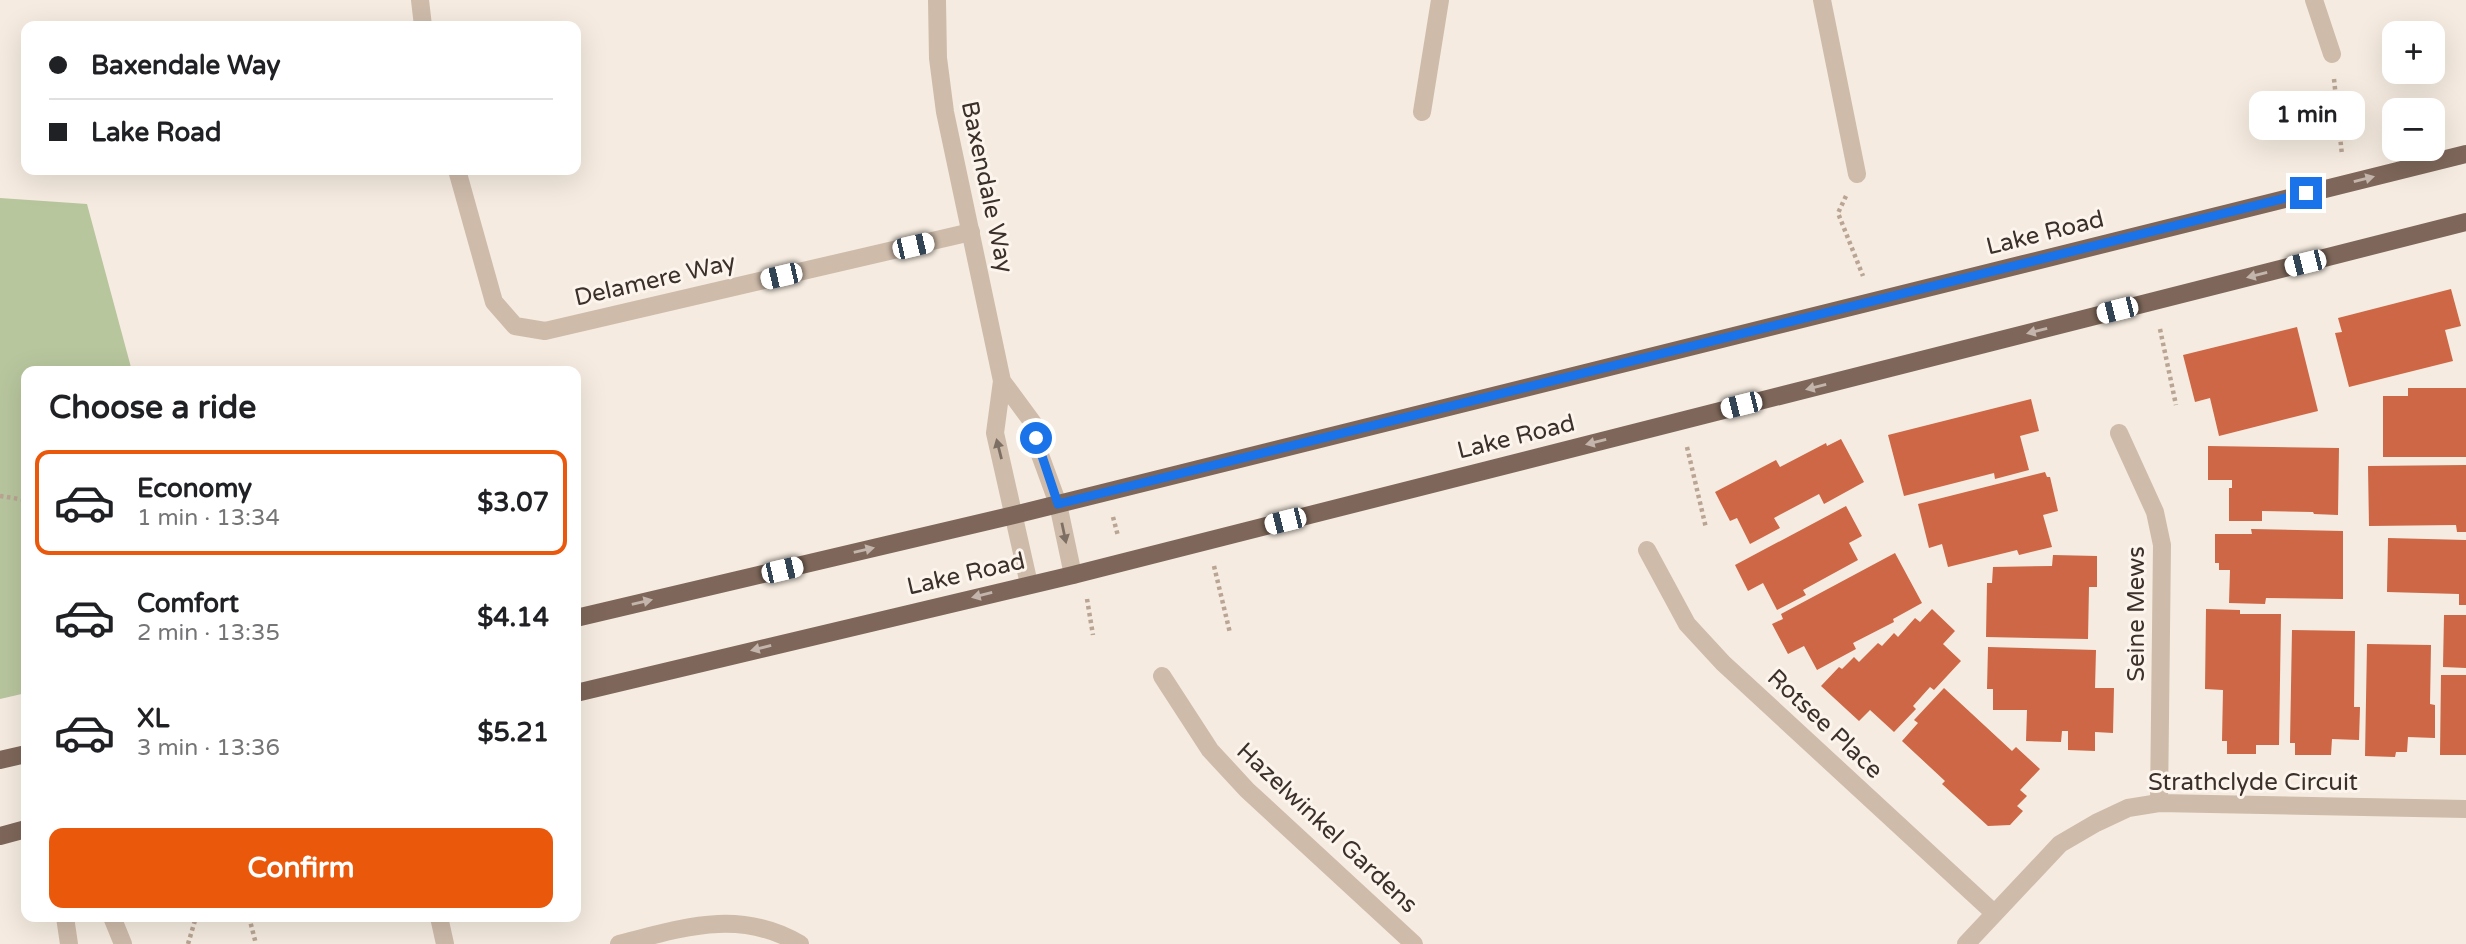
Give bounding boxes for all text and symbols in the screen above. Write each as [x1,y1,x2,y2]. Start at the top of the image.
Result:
map controls [2382,21,2445,161]
button: + [2382,21,2445,84]
text: Baxendale Way [91,50,280,81]
callout: 1 min [2248,92,2364,140]
street label: Baxendale Way [955,98,1019,276]
button: − [2382,98,2445,161]
text: 1 min [2276,101,2338,129]
text: Lake Road [91,117,221,148]
one-way arrow [2353,173,2375,184]
route end [2290,177,2322,209]
street label: Lake Road [1983,204,2107,262]
car [891,231,936,261]
street label: Delamere Way [572,247,738,313]
car [2283,248,2328,278]
car [759,261,804,291]
one-way arrow [2246,270,2268,281]
car [2095,295,2140,325]
one-way arrow [2026,326,2048,337]
one-way arrow [1805,382,1827,393]
text: Choose a ride [49,389,256,427]
car [1719,390,1764,420]
street label: Lake Road [1454,408,1578,466]
route start [1020,422,1052,454]
one-way arrow [1585,437,1607,448]
one-way arrow [993,438,1004,460]
icon: car [53,471,116,534]
text: Economy [137,473,252,504]
text: $3.07 [477,487,549,518]
text: 1 min · 13:34 [137,504,280,532]
car [1263,506,1308,536]
one-way arrow [1058,522,1069,544]
one-way arrow [853,545,875,556]
street label: Lake Road [904,546,1028,602]
street label: Seine Mews [2122,546,2151,682]
car [760,555,805,585]
icon: car [53,586,116,649]
text: Comfort [137,588,239,619]
one-way arrow [971,590,993,601]
one-way arrow [631,597,653,608]
text: $4.14 [477,602,549,633]
text: 2 min · 13:35 [137,619,280,647]
one-way arrow [750,643,772,654]
street label: Rotsee Place [1761,663,1889,785]
icon: car [53,701,116,764]
text: XL [137,703,169,734]
text: $5.21 [477,717,549,748]
text: 3 min · 13:36 [137,734,280,762]
street label: Hazelwinkel Gardens [1231,737,1423,919]
street label: Strathclyde Circuit [2148,768,2358,797]
button: Confirm [49,828,553,908]

